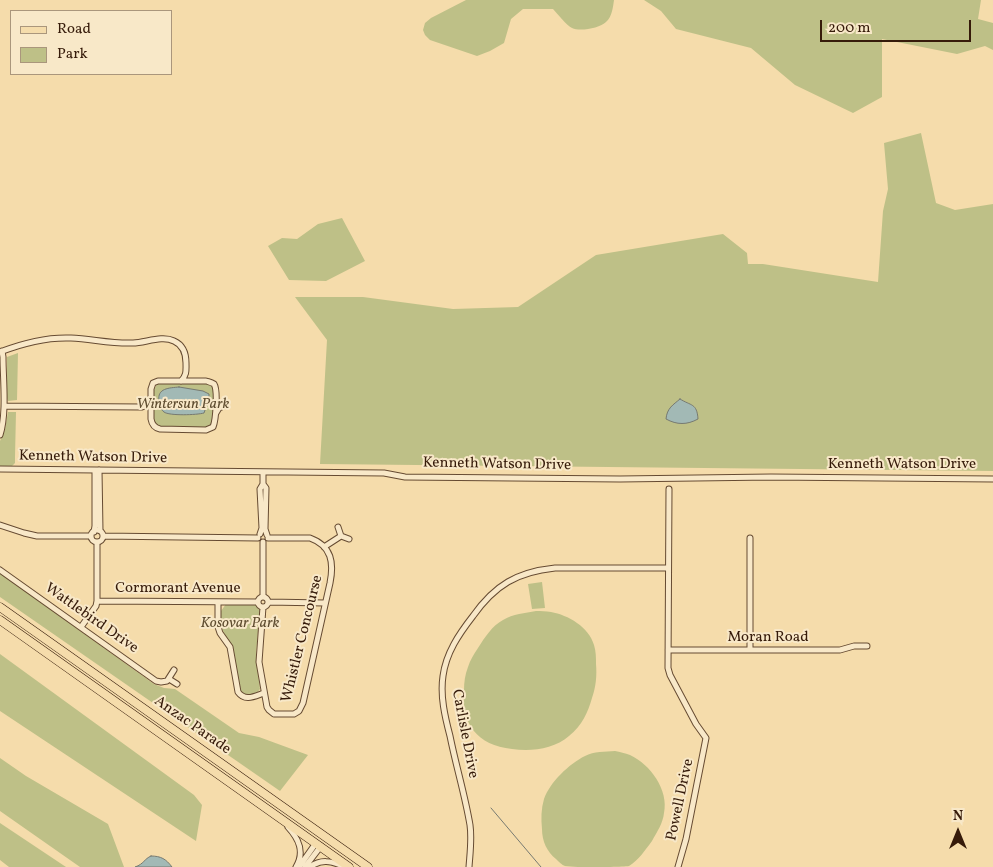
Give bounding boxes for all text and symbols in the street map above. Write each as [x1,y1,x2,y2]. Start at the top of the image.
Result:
legend [10,10,172,75]
scale bar [823,10,974,42]
text: 200 m [828,18,871,39]
text: Road [57,19,91,40]
text: Park [57,44,88,65]
park label: Wintersun Park [137,396,229,414]
street label: Kenneth Watson Drive [19,448,167,468]
street label: Kenneth Watson Drive [423,455,571,475]
street label: Kenneth Watson Drive [828,456,976,474]
street label: Whistler Concourse [278,573,328,705]
street label: Wattlebird Drive [41,580,141,658]
street label: Cormorant Avenue [115,580,241,598]
park label: Kosovar Park [201,615,279,633]
street label: Moran Road [727,629,809,647]
street label: Carlisle Drive [447,688,481,780]
street label: Anzac Parade [150,693,234,759]
street label: Powell Drive [664,757,698,843]
north arrow [933,807,983,857]
text: N [953,807,963,826]

